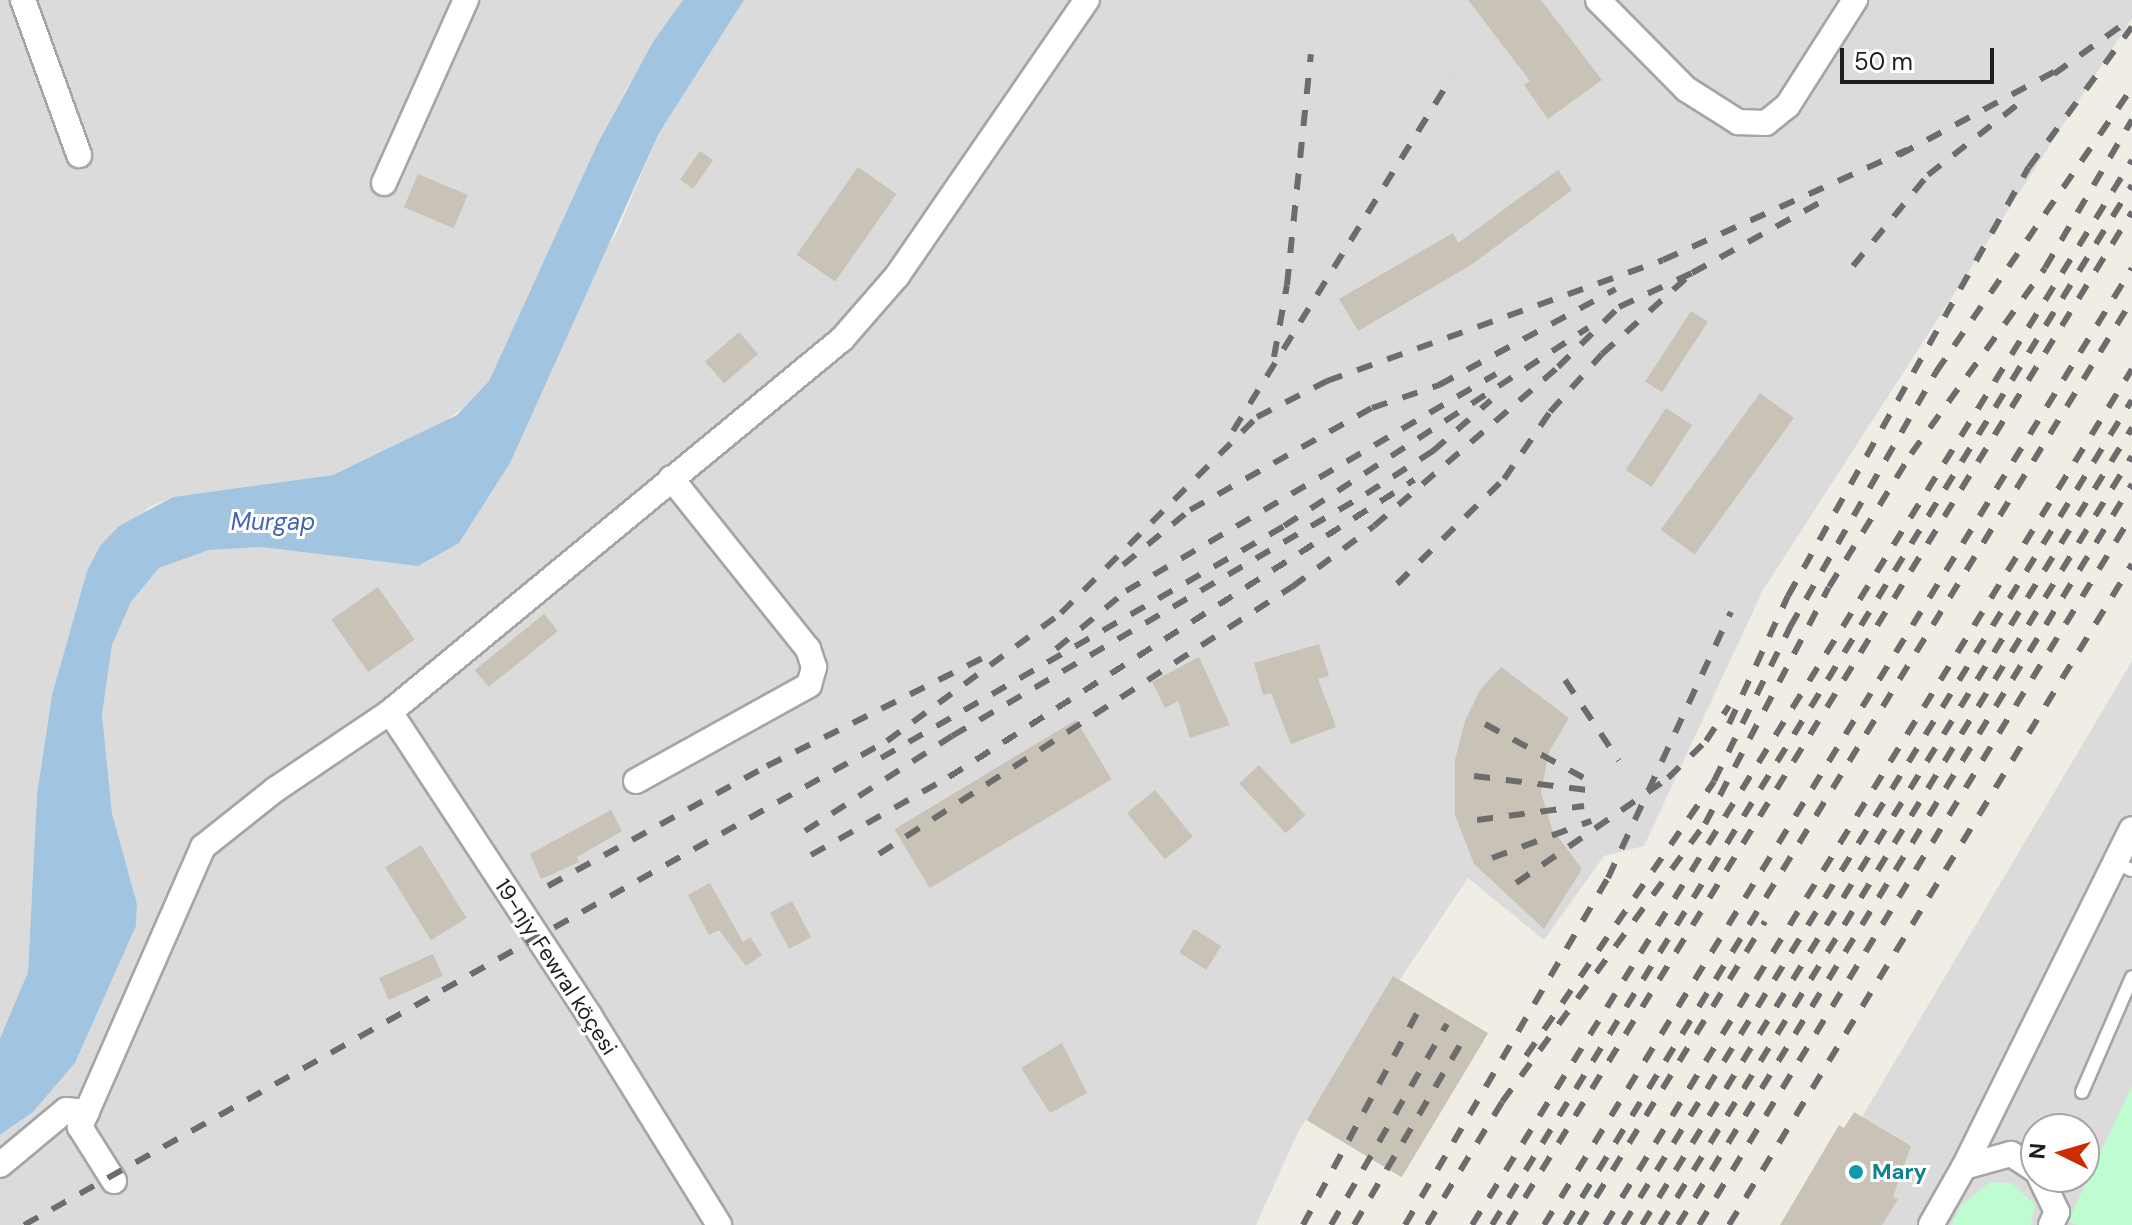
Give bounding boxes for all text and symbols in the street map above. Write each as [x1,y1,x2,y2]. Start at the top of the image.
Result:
scale bar [1844,32,1998,82]
text: 50 m [1854,46,1913,77]
water label: Murgap [231,508,315,536]
street label: 19-njy Fewral köçesi [489,874,623,1060]
north arrow [2020,1113,2100,1193]
text: N [2022,1142,2053,1160]
place label: Mary [1872,1159,1927,1185]
marker: Mary [1847,1163,1865,1181]

